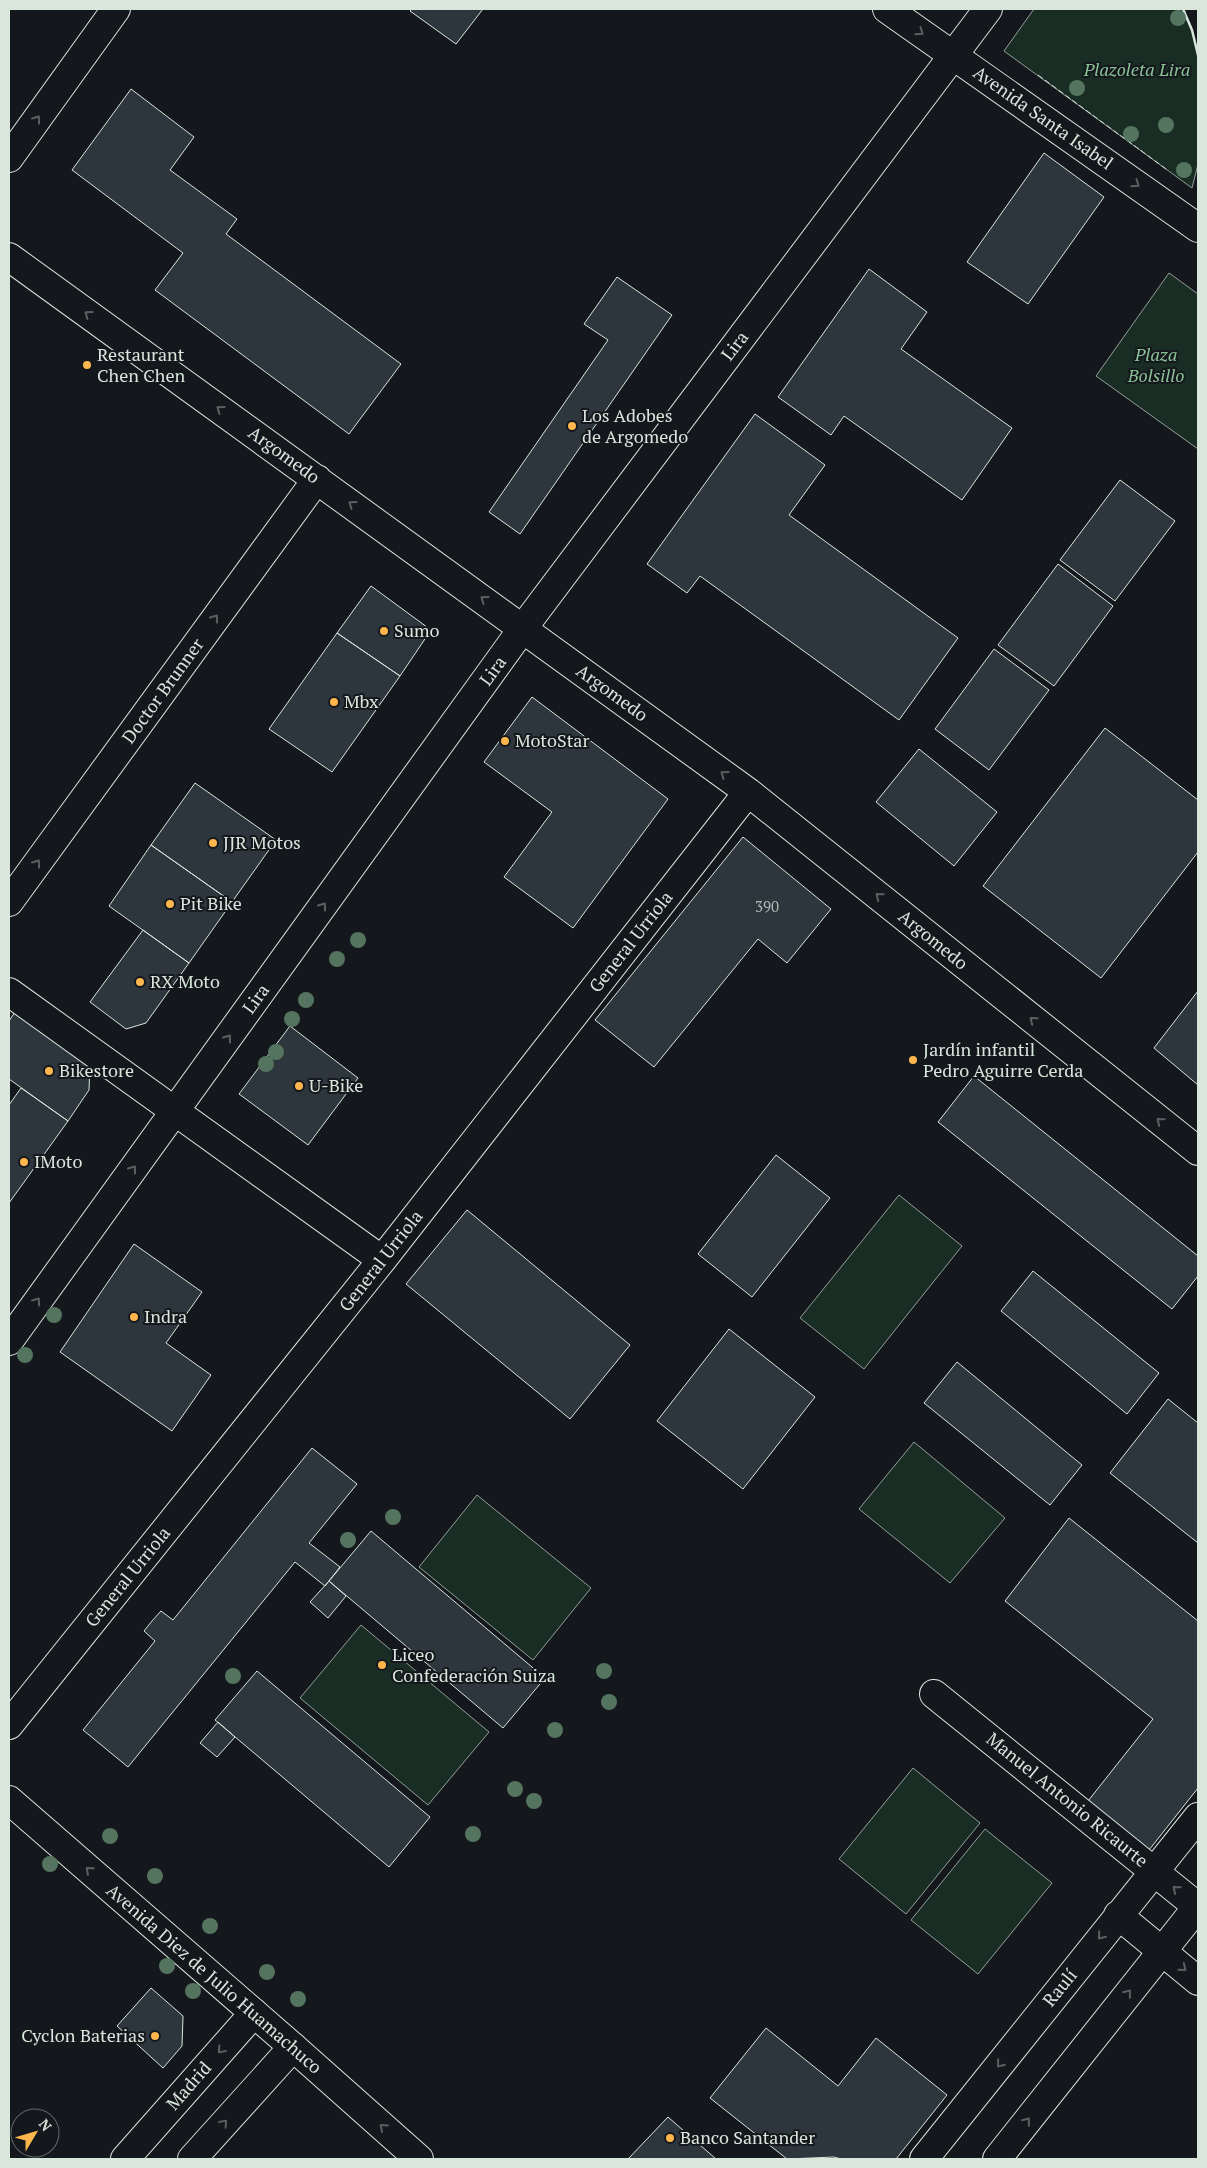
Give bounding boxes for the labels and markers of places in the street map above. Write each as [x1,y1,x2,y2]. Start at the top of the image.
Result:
place label: Restaurant Chen Chen [97,342,185,387]
marker: Restaurant Chen Chen [81,359,93,371]
place label: Los Adobes de Argomedo [582,403,688,448]
marker: Los Adobes de Argomedo [566,420,578,432]
place label: Sumo [394,618,440,642]
marker: Sumo [378,625,390,637]
place label: Mbx [344,689,379,713]
marker: Mbx [328,696,340,708]
place label: MotoStar [515,728,589,752]
marker: MotoStar [499,735,511,747]
place label: JJR Motos [223,830,301,854]
marker: JJR Motos [207,837,219,849]
place label: Pit Bike [180,891,242,915]
marker: Pit Bike [164,898,176,910]
place label: RX Moto [150,969,220,993]
marker: RX Moto [134,976,146,988]
place label: Jardín infantil Pedro Aguirre Cerda [923,1037,1083,1082]
marker: Jardín infantil Pedro Aguirre Cerda [907,1054,919,1066]
place label: Bikestore [59,1058,134,1082]
marker: Bikestore [43,1065,55,1077]
place label: U-Bike [309,1073,363,1097]
marker: U-Bike [293,1080,305,1092]
place label: IMoto [34,1149,82,1173]
marker: IMoto [18,1156,30,1168]
place label: Indra [144,1304,187,1328]
marker: Indra [128,1311,140,1323]
place label: Liceo Confederación Suiza [392,1642,556,1687]
marker: Liceo Confederación Suiza [376,1659,388,1671]
place label: Cyclon Baterias [21,2023,145,2047]
marker: Cyclon Baterias [149,2030,161,2042]
place label: Banco Santander [680,2125,815,2149]
marker: Banco Santander [664,2132,676,2144]

